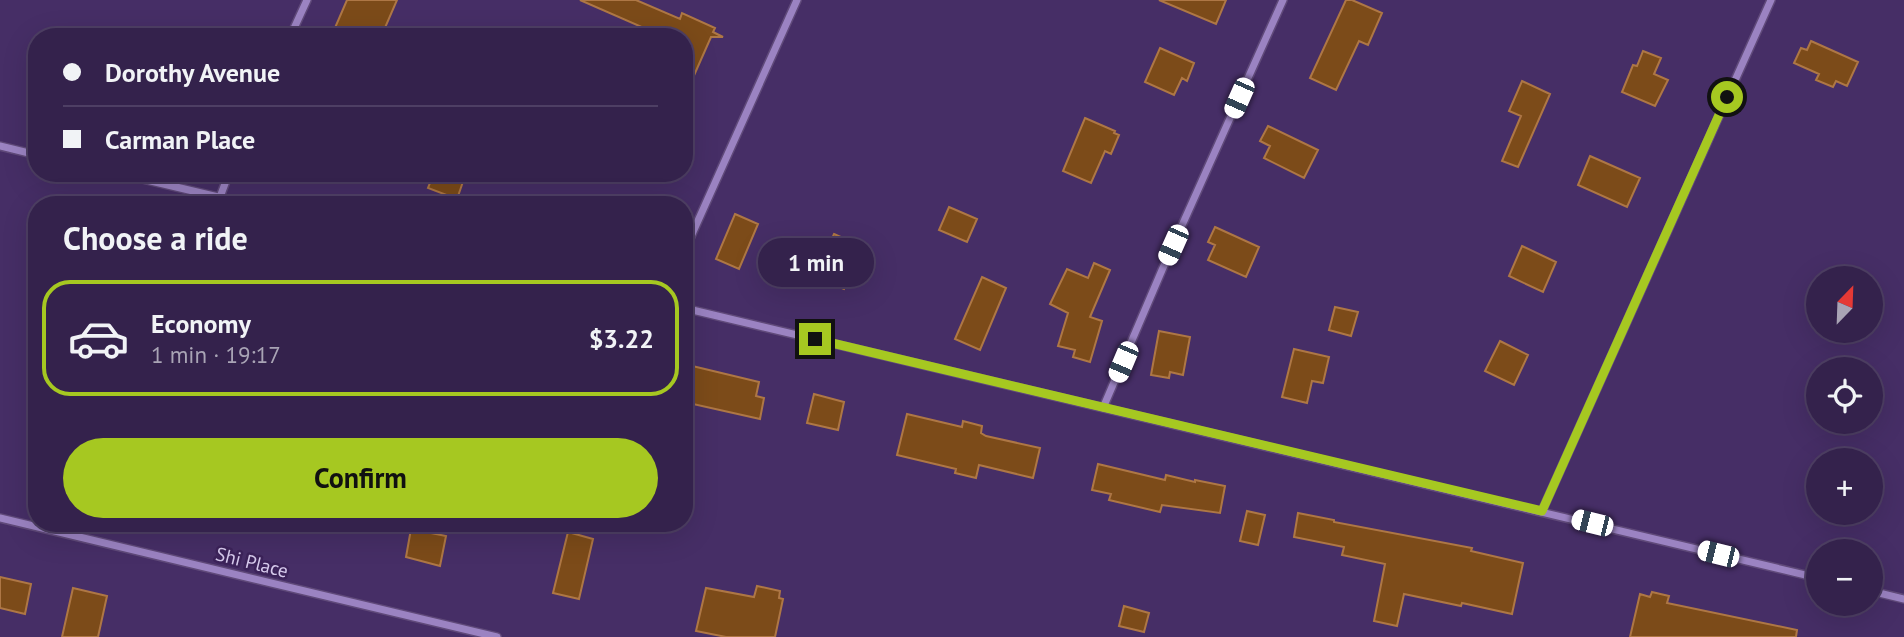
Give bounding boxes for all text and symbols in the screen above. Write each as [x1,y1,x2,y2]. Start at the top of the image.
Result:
text: Dorothy Avenue [105,56,280,89]
car [1221,75,1258,121]
route start [1711,81,1743,113]
text: Carman Place [105,123,255,156]
text: Choose a ride [63,217,248,259]
car [1155,222,1192,268]
callout: 1 min [757,238,873,286]
text: 1 min [788,248,844,277]
north arrow [1806,266,1883,343]
map controls [1806,266,1883,616]
icon: car [67,307,130,370]
text: Economy [151,307,251,340]
text: $3.22 [589,322,654,355]
route end [799,323,831,355]
car [1106,339,1141,385]
text: 1 min · 19:17 [151,340,281,369]
button: locate [1806,357,1883,434]
button: Confirm [63,438,658,518]
button: + [1806,448,1883,525]
car [1570,508,1615,538]
car [1696,539,1741,569]
button: − [1806,539,1883,616]
street label: Shi Place [213,541,291,583]

